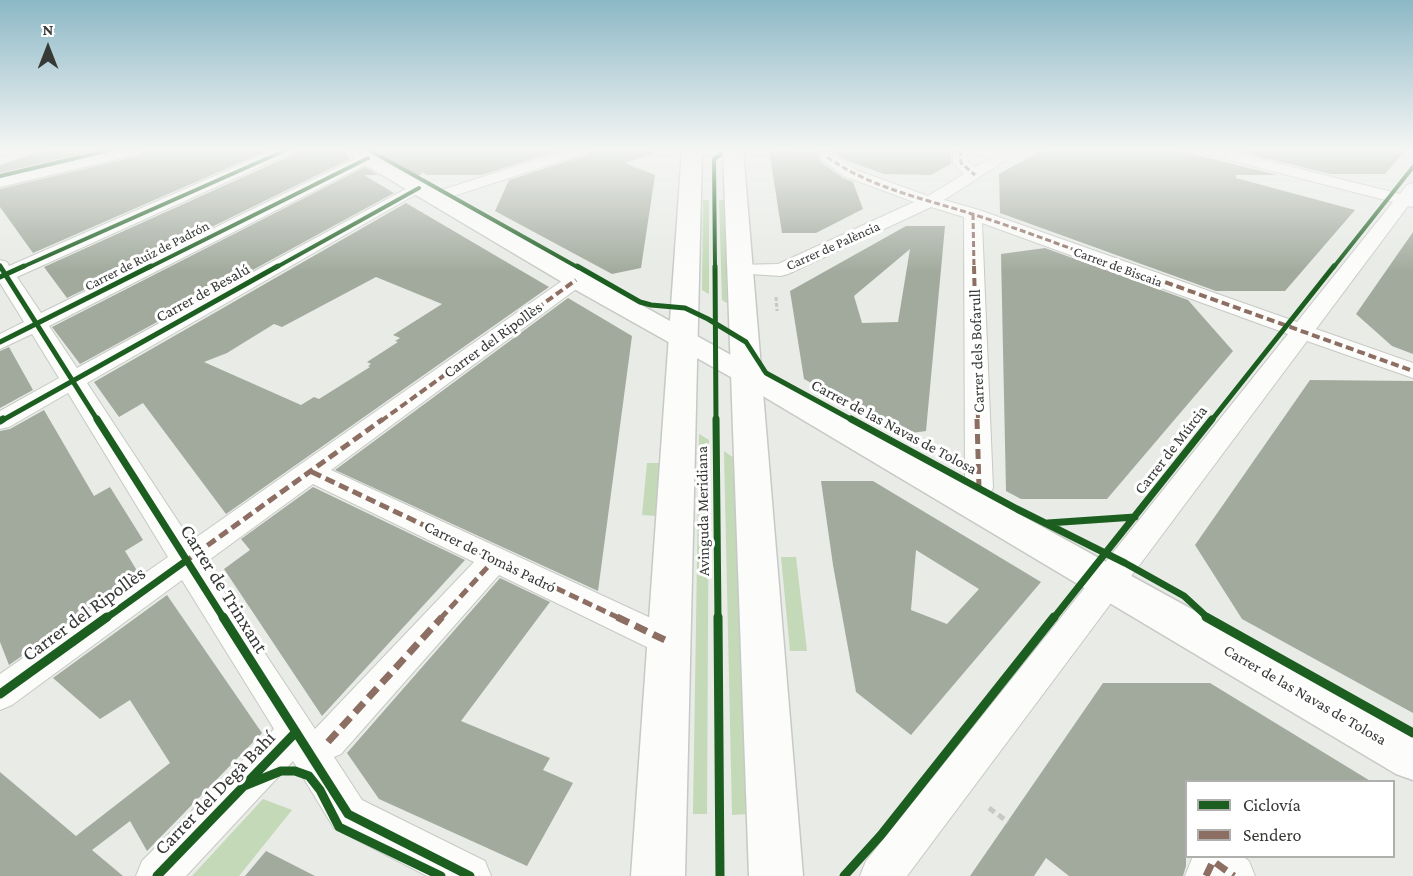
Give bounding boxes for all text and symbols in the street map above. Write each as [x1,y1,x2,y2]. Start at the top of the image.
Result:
north arrow [18,18,78,78]
text: N [43,21,53,38]
street label: Carrer de Ruiz de Padrón [82,217,212,295]
street label: Carrer de Palència [784,218,882,274]
street label: Carrer de Biscaia [1071,243,1165,291]
street label: Carrer de Besalú [153,259,253,327]
street label: Carrer dels Bofarull [965,289,989,413]
street label: Carrer del Ripollès [440,298,546,382]
street label: Carrer de las Navas de Tolosa [808,375,980,479]
street label: Carrer de Múrcia [1130,402,1212,498]
street label: Avinguda Meridiana [692,446,714,576]
street label: Carrer de Tomàs Padró [421,517,559,597]
street label: Carrer de Trinxant [175,520,273,658]
street label: Carrer del Ripollès [18,561,150,667]
street label: Carrer de las Navas de Tolosa [1220,640,1390,750]
street label: Carrer del Degà Bahí [150,726,280,860]
legend [1185,780,1395,858]
text: Ciclovía [1243,795,1301,815]
text: Sendero [1243,825,1301,845]

